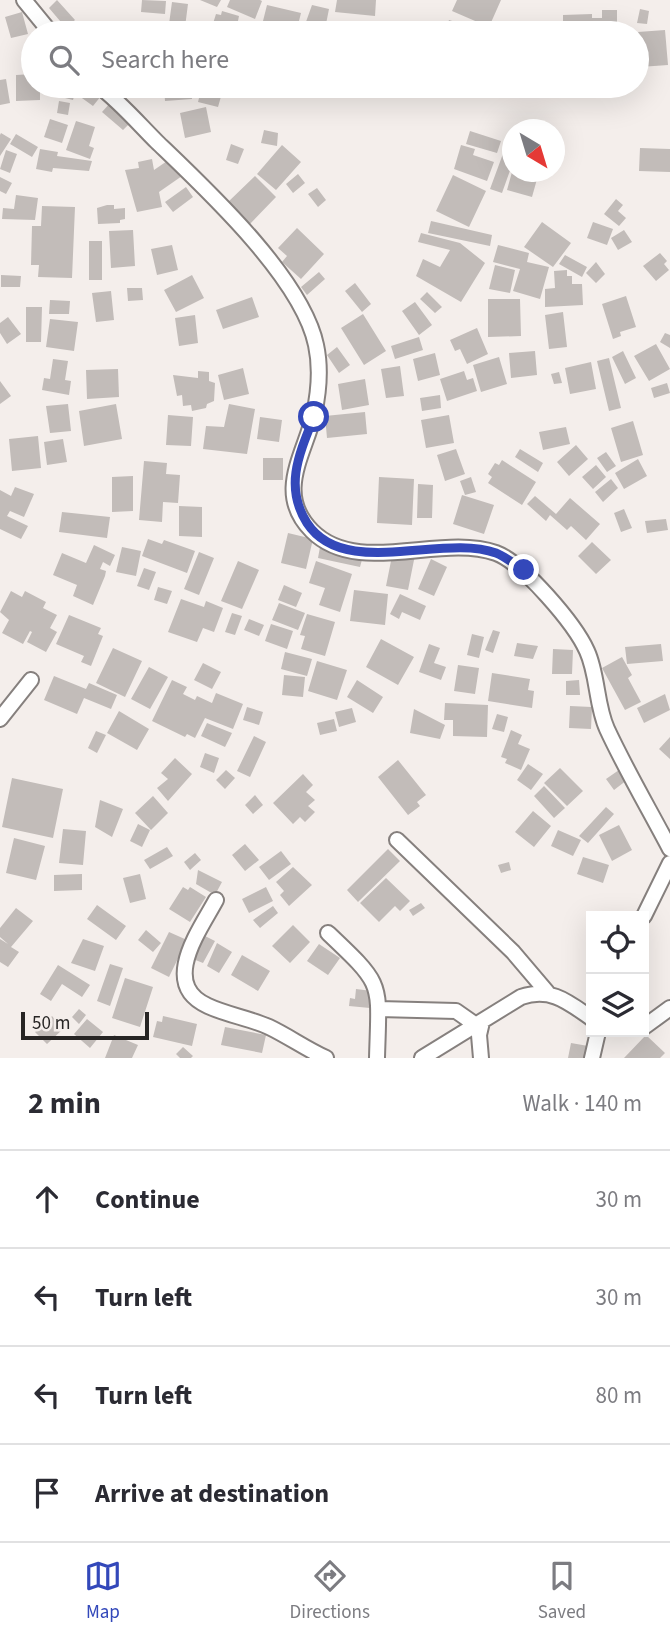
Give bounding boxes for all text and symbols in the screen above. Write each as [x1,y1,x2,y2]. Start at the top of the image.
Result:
search box [21,21,649,98]
icon: search [45,41,83,79]
text: Search here [101,41,229,78]
north arrow [502,119,565,182]
route start [298,401,329,432]
route end [508,554,539,585]
map controls [586,911,649,1037]
button: locate [586,911,649,974]
button: layers [586,974,649,1037]
scale bar [21,1009,149,1041]
text: 50 m [32,1010,70,1037]
text: 2 min [28,1082,101,1125]
text: Walk · 140 m [523,1087,642,1120]
icon: ahead [28,1180,66,1218]
text: Continue [95,1181,200,1218]
text: 30 m [595,1183,642,1216]
icon: left [28,1278,66,1316]
text: Turn left [95,1279,192,1316]
text: 30 m [595,1281,642,1314]
icon: left [28,1376,66,1414]
text: Turn left [95,1377,192,1414]
text: 80 m [595,1379,642,1412]
icon: arrive [28,1474,66,1512]
text: Arrive at destination [95,1475,329,1512]
tab: Map [84,1557,122,1626]
tab: Directions [290,1557,370,1626]
tab: Saved [538,1557,586,1626]

